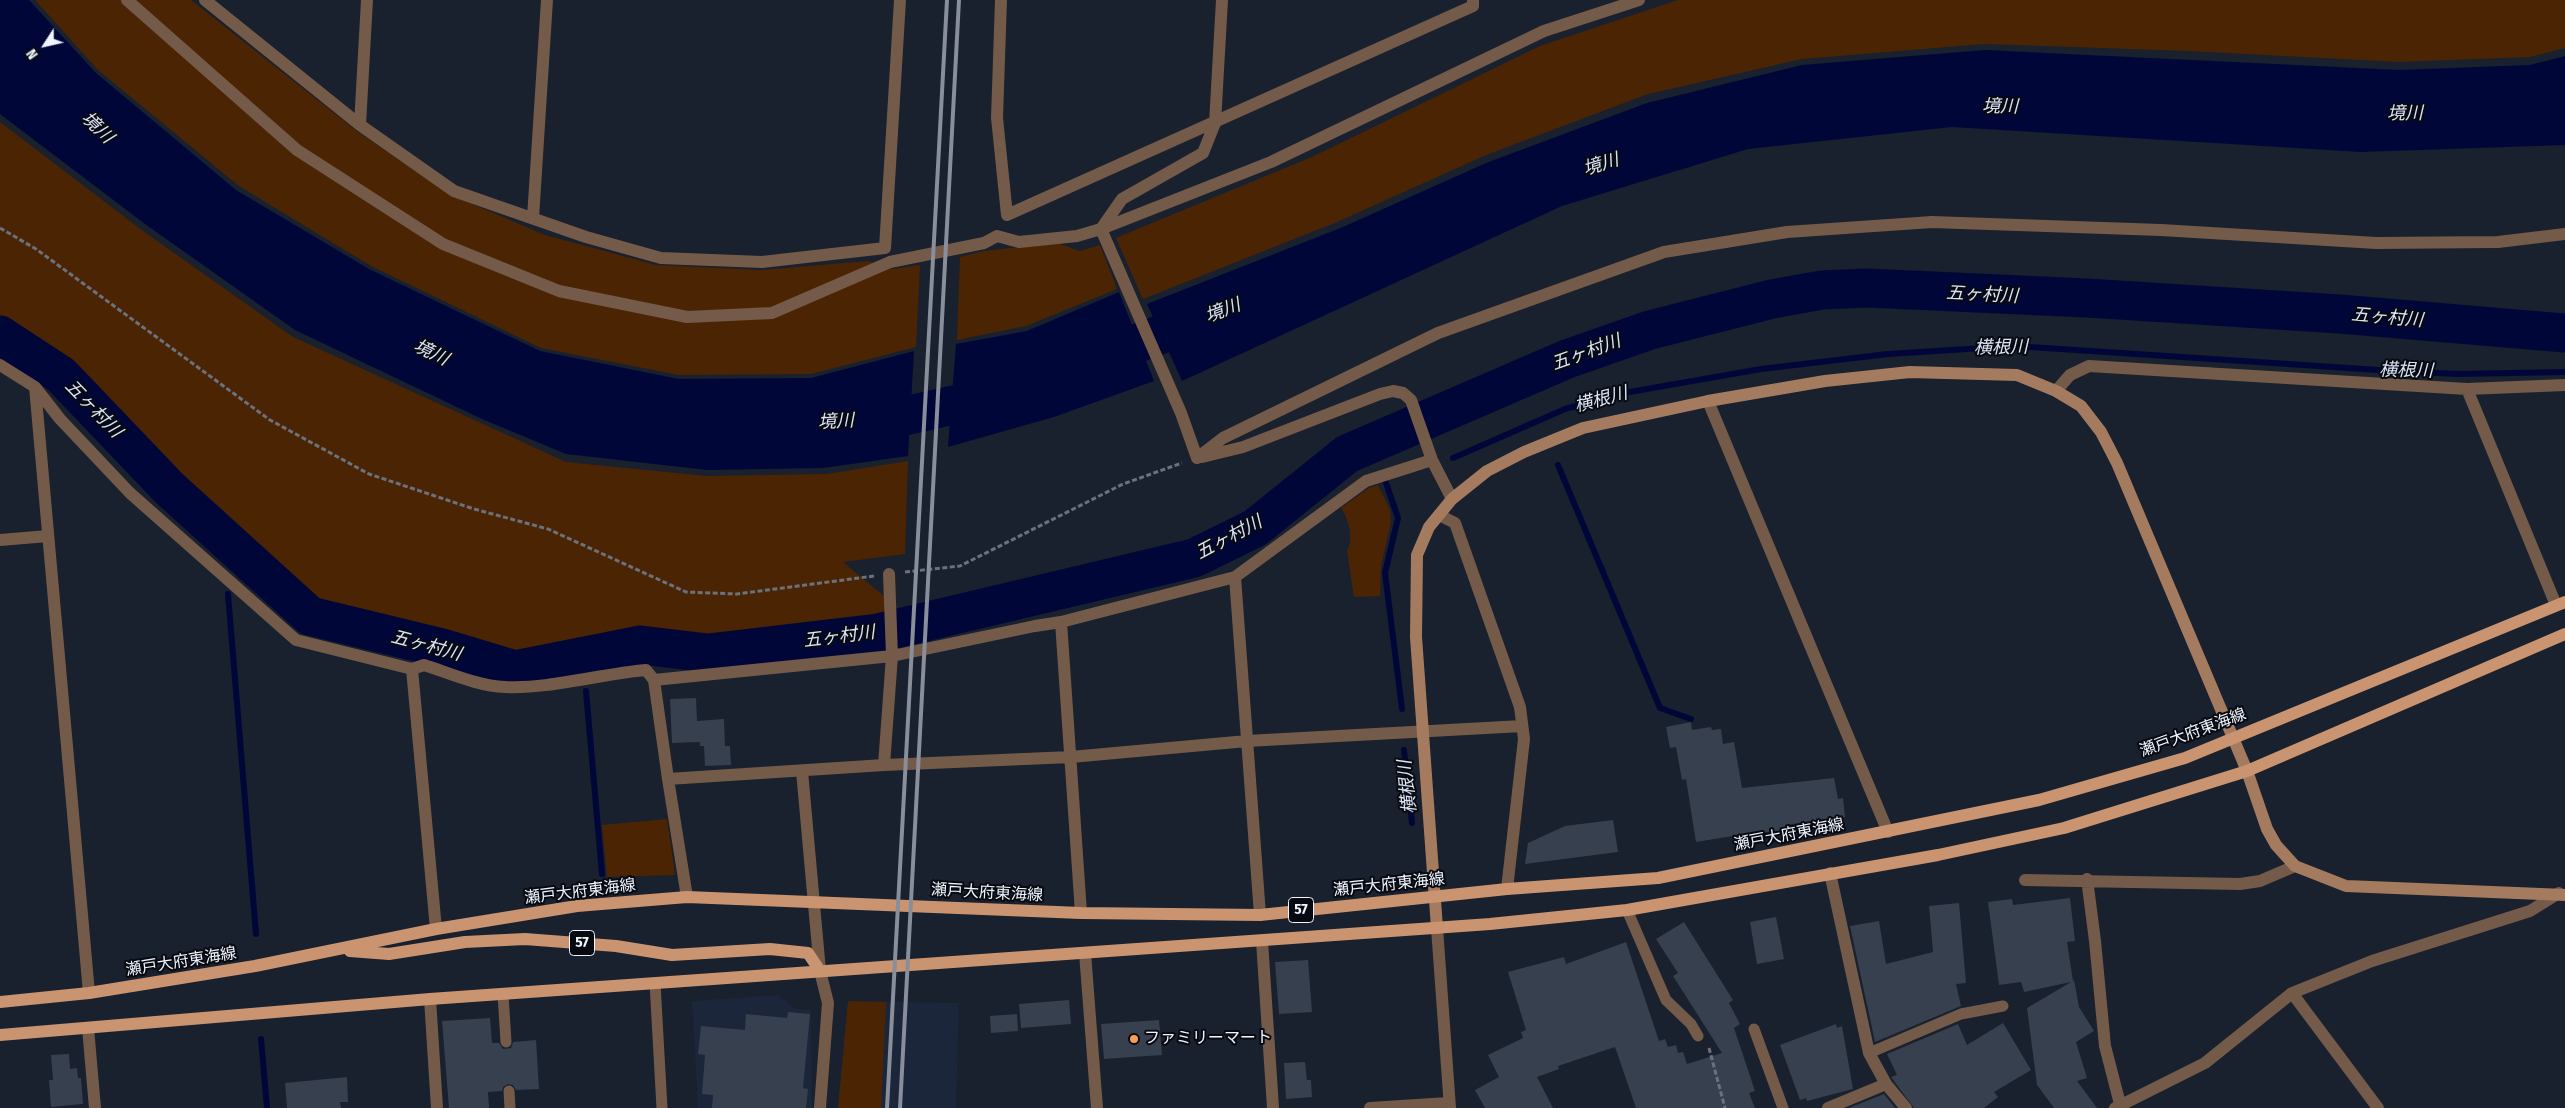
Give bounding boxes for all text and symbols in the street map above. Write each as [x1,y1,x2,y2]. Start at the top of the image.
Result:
north arrow [20,20,70,70]
text: N [23,46,42,62]
water label: 境川 [1982,96,2018,118]
water label: 境川 [2387,103,2423,125]
water label: 境川 [77,108,117,148]
water label: 境川 [1581,149,1621,181]
water label: 五ヶ村川 [1945,282,2019,308]
water label: 境川 [1202,294,1244,328]
water label: 五ヶ村川 [2350,304,2424,332]
water label: 五ヶ村川 [1548,331,1624,375]
water label: 境川 [410,335,452,371]
water label: 横根川 [1974,337,2028,359]
water label: 横根川 [2379,360,2433,382]
water label: 五ヶ村川 [60,376,126,442]
water label: 横根川 [1572,383,1630,417]
water label: 境川 [817,410,855,434]
water label: 五ヶ村川 [1192,512,1266,564]
water label: 五ヶ村川 [802,622,876,652]
water label: 五ヶ村川 [388,626,464,666]
street label: 瀬戸大府東海線 [2137,705,2249,761]
water label: 横根川 [1394,759,1422,815]
street label: 瀬戸大府東海線 [1732,815,1846,855]
street label: 瀬戸大府東海線 [1332,870,1446,900]
street label: 瀬戸大府東海線 [523,876,637,908]
street label: 瀬戸大府東海線 [931,880,1043,906]
road number: 57 [1288,898,1314,922]
road number: 57 [570,930,594,956]
street label: 瀬戸大府東海線 [124,944,238,980]
place label: ファミリーマート [1144,1029,1272,1049]
marker: ファミリーマート [1128,1033,1140,1045]

